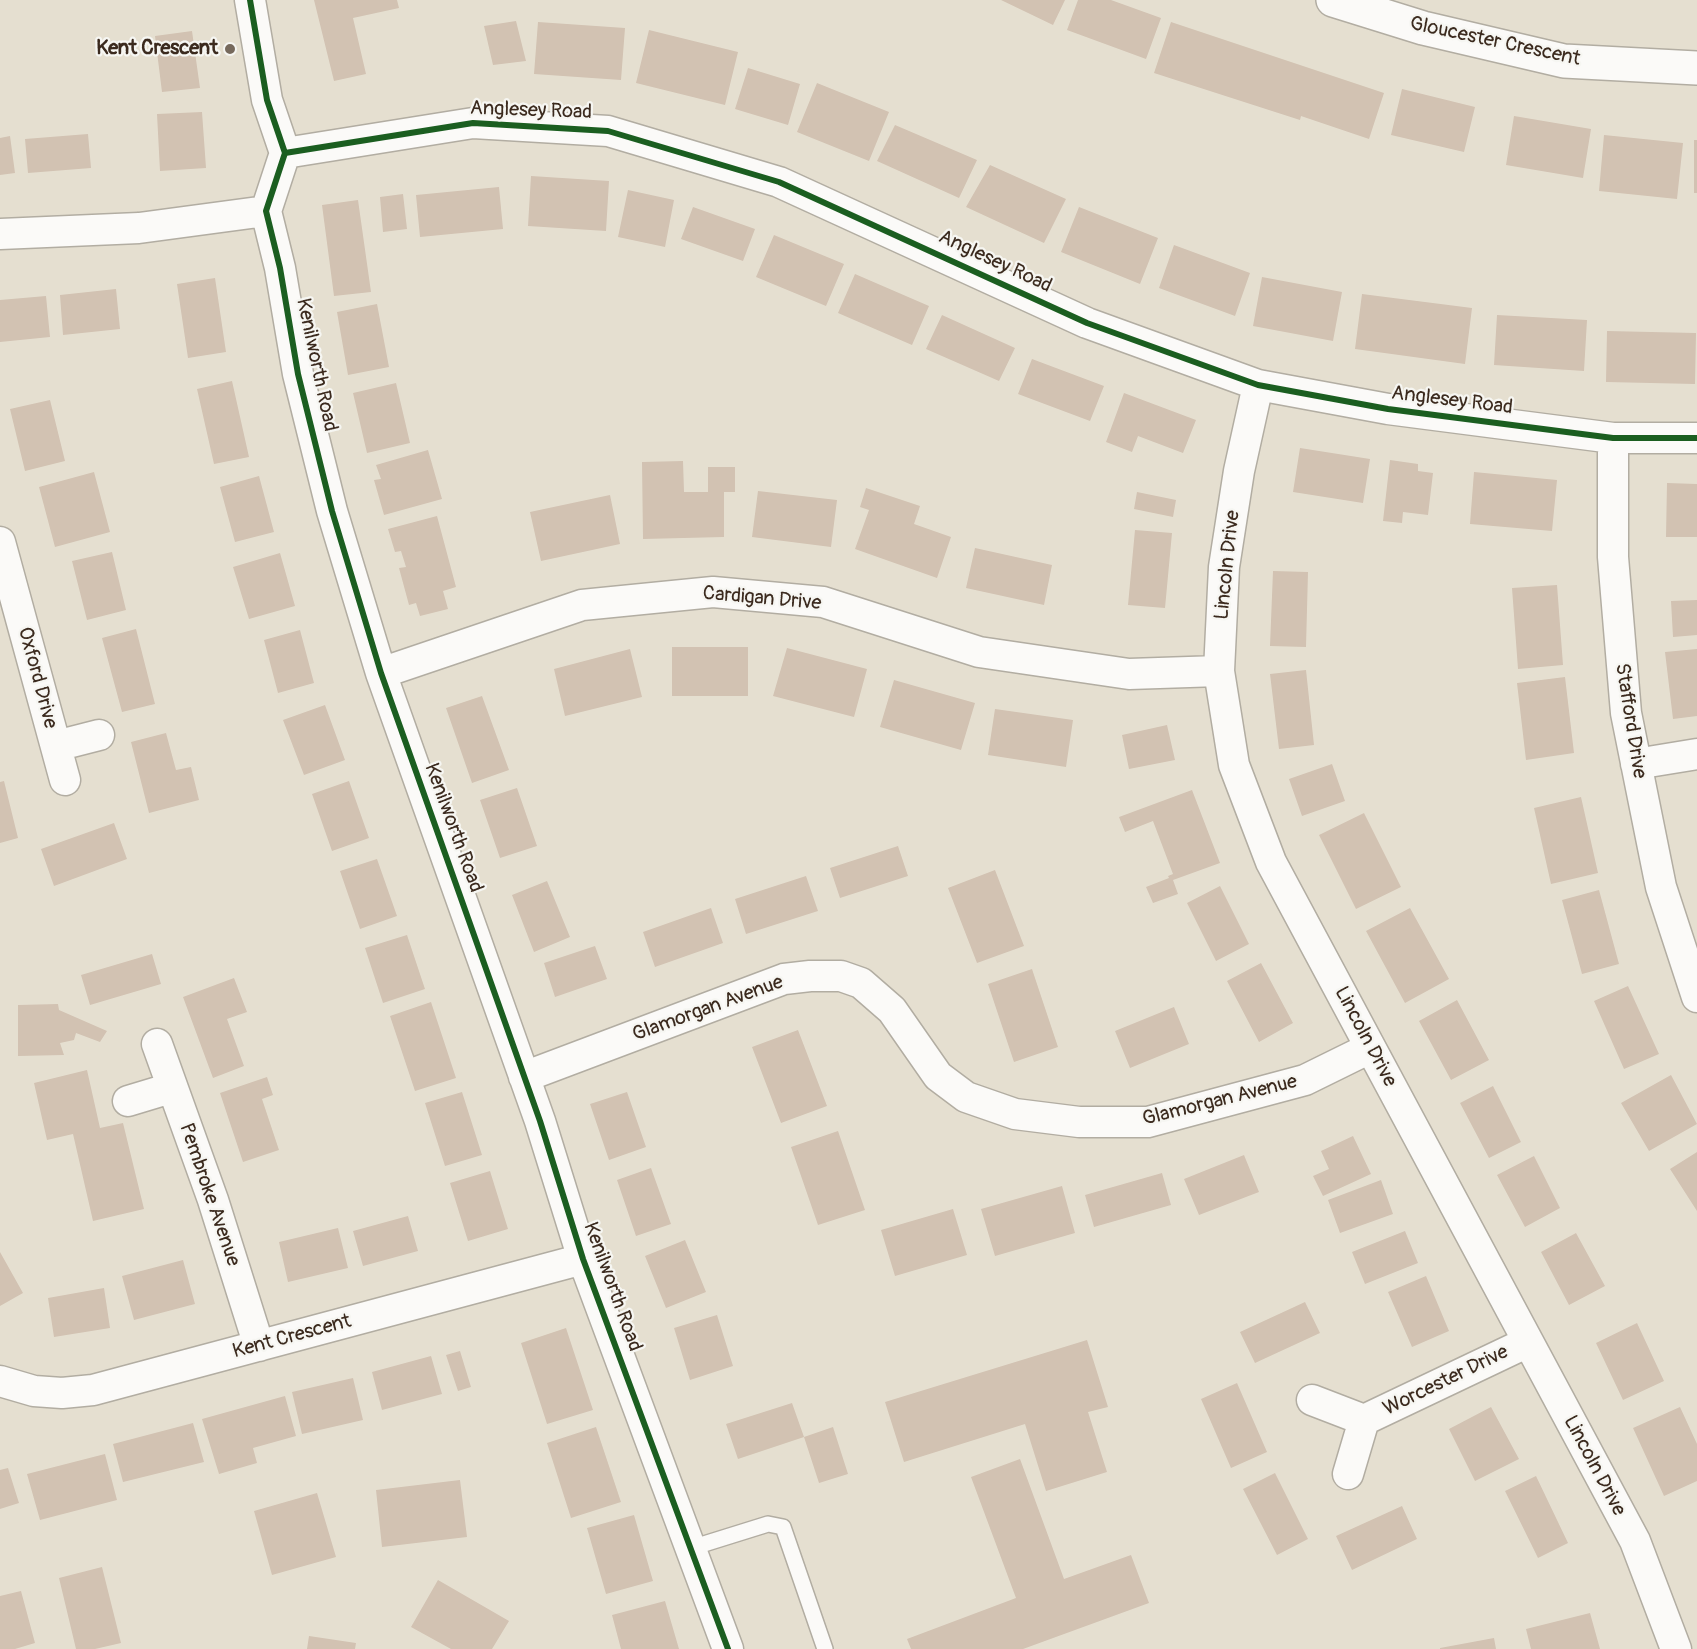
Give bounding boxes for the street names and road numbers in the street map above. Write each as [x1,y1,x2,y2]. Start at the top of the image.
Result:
street label: Gloucester Crescent [1408,12,1582,72]
street label: Anglesey Road [470,97,592,125]
street label: Anglesey Road [935,225,1055,299]
street label: Kenilworth Road [290,296,342,434]
street label: Anglesey Road [1390,382,1514,420]
street label: Lincoln Drive [1210,509,1246,621]
street label: Cardigan Drive [702,582,822,616]
street label: Oxford Drive [12,625,62,731]
street label: Stafford Drive [1609,662,1651,780]
street label: Kenilworth Road [419,760,487,896]
street label: Glamorgan Avenue [629,971,787,1047]
street label: Lincoln Drive [1329,983,1401,1091]
street label: Glamorgan Avenue [1140,1070,1300,1132]
street label: Pembroke Avenue [173,1120,245,1270]
street label: Kenilworth Road [578,1219,646,1355]
street label: Kent Crescent [230,1310,354,1364]
street label: Worcester Drive [1380,1340,1512,1422]
street label: Lincoln Drive [1558,1412,1630,1520]

